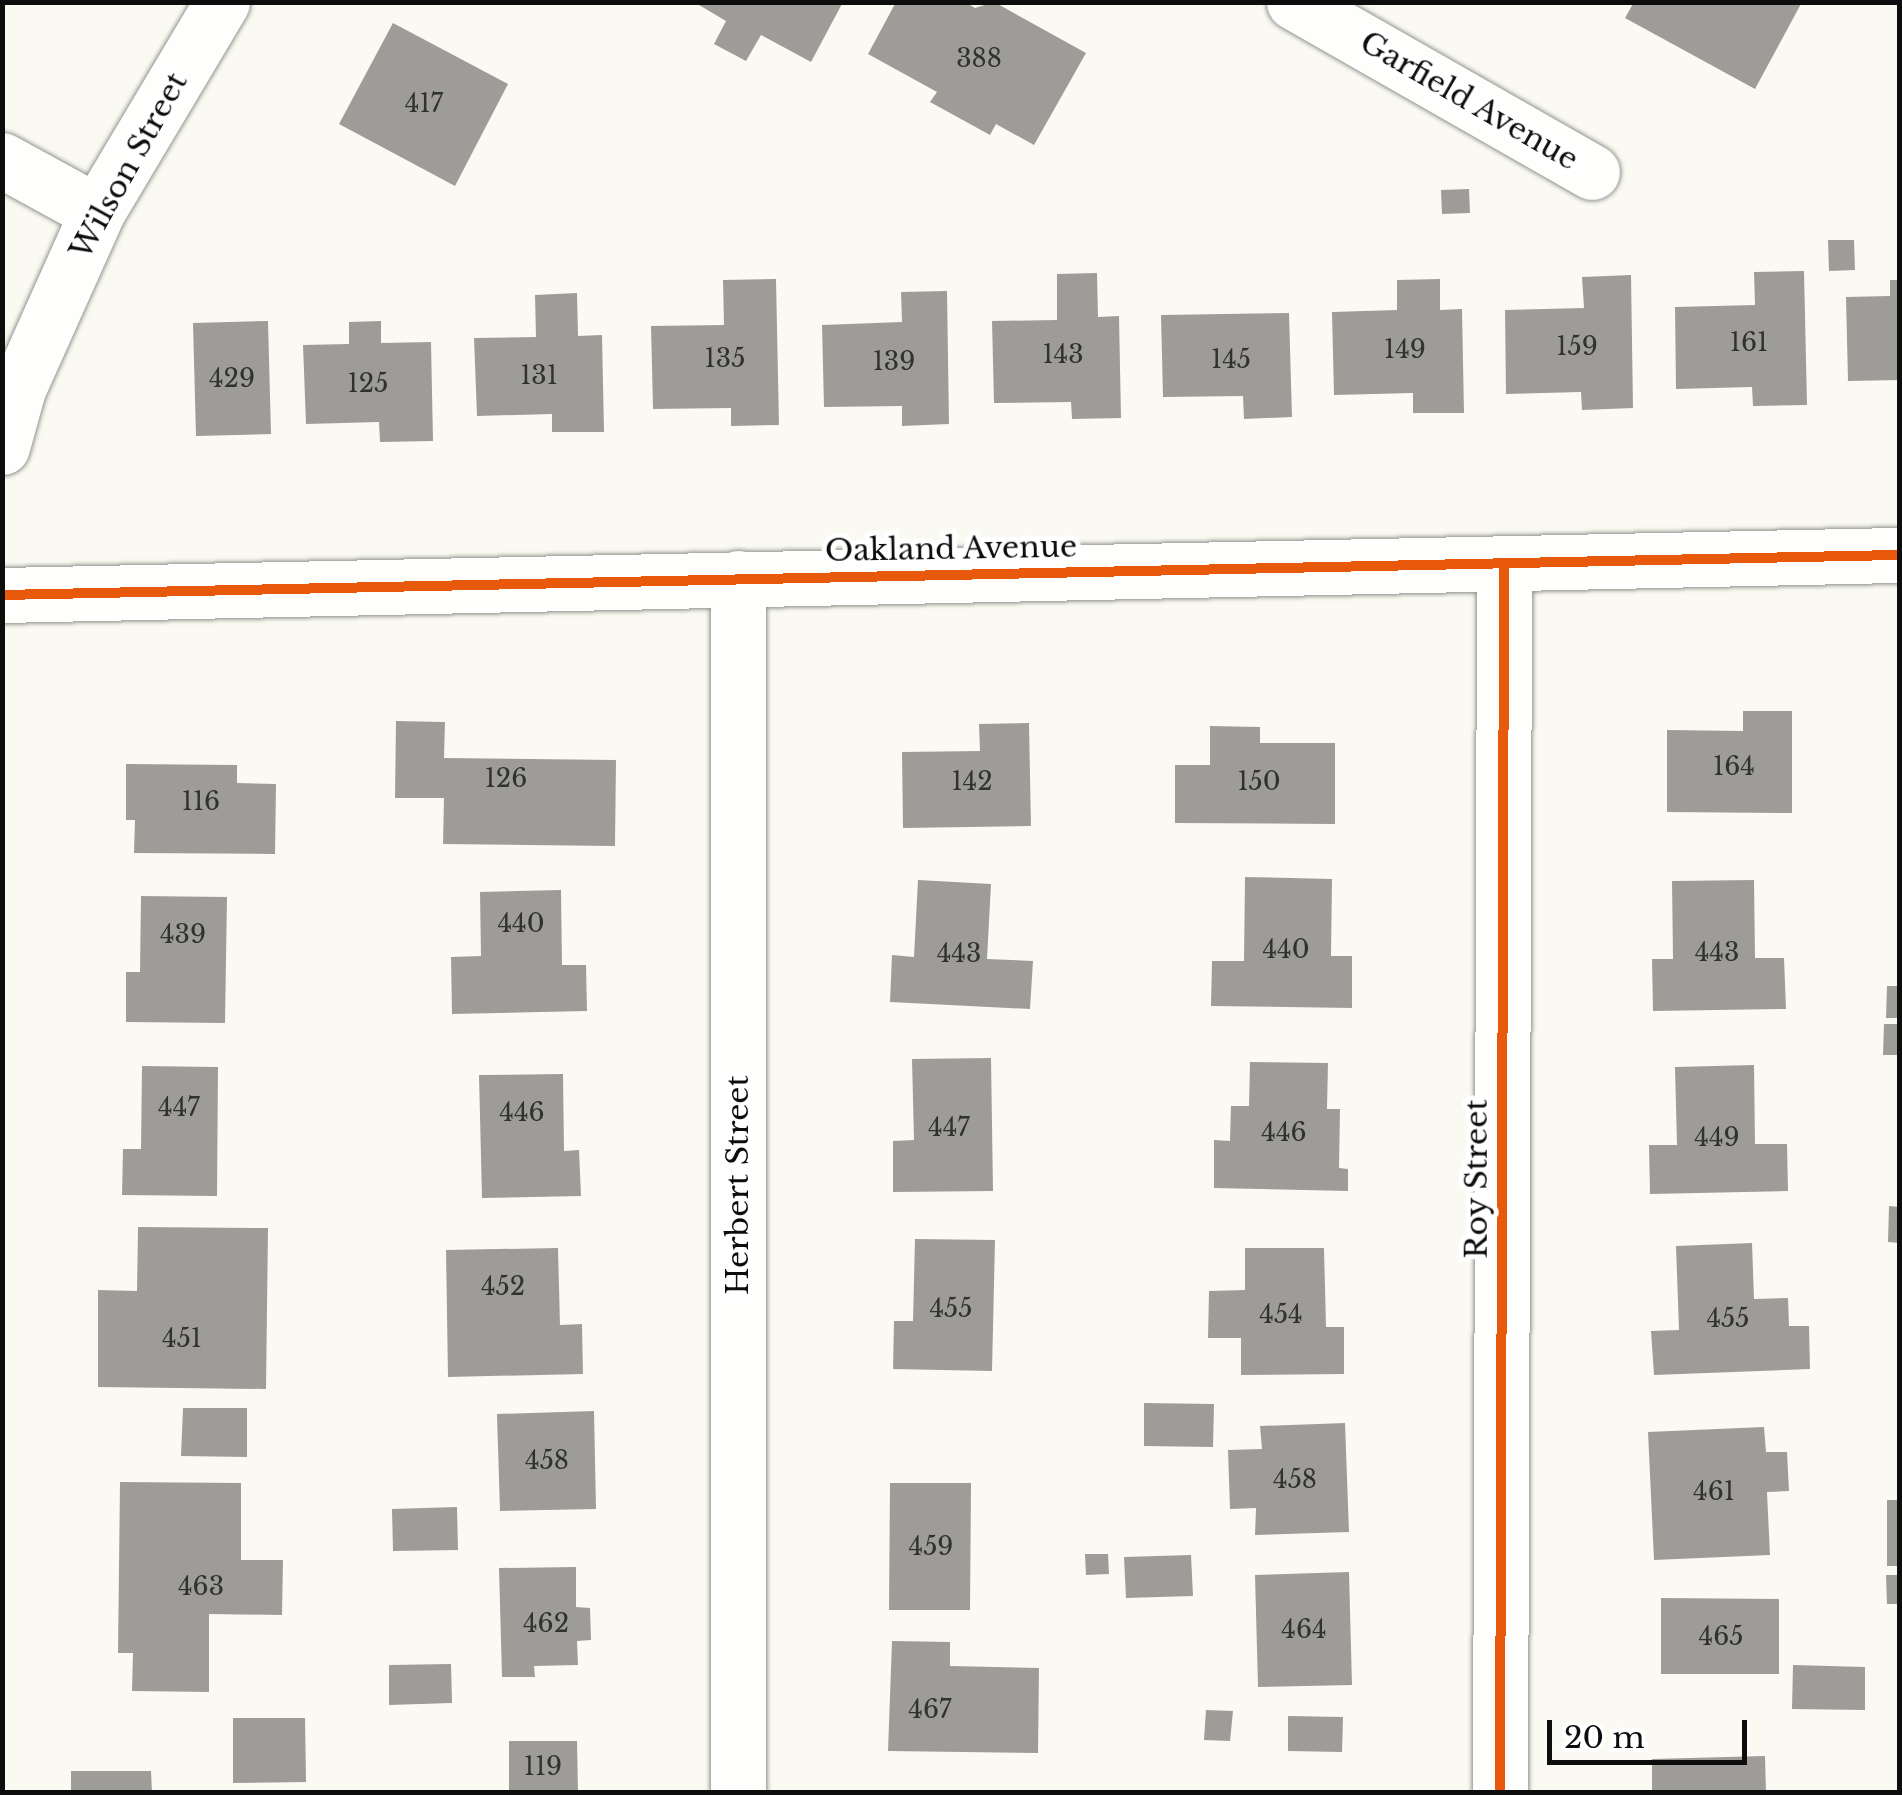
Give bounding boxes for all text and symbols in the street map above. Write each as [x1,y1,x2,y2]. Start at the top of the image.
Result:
street label: Garfield Avenue [1353,24,1585,178]
house number: 388 [956,44,1002,74]
street label: Wilson Street [63,66,195,266]
house number: 417 [405,89,443,119]
house number: 161 [1730,328,1768,358]
house number: 159 [1556,332,1598,362]
house number: 149 [1384,335,1426,365]
house number: 143 [1042,340,1084,370]
house number: 135 [705,344,745,374]
house number: 145 [1211,345,1251,375]
house number: 139 [873,347,915,377]
house number: 131 [520,361,558,391]
house number: 429 [209,364,255,394]
house number: 125 [348,369,388,399]
street label: Oakland Avenue [824,529,1078,569]
house number: 164 [1713,752,1755,782]
house number: 126 [485,764,527,794]
house number: 142 [951,767,993,797]
house number: 150 [1237,767,1281,797]
house number: 116 [182,787,220,817]
house number: 440 [497,909,545,939]
house number: 439 [160,920,206,950]
house number: 440 [1262,935,1310,965]
house number: 443 [1695,938,1739,968]
house number: 443 [937,939,981,969]
street label: Herbert Street [720,1075,756,1295]
house number: 447 [158,1093,200,1123]
house number: 446 [499,1098,545,1128]
street label: Roy Street [1459,1099,1495,1259]
house number: 447 [928,1113,970,1143]
house number: 446 [1261,1118,1307,1148]
house number: 449 [1694,1123,1740,1153]
house number: 452 [481,1272,525,1302]
house number: 455 [929,1294,973,1324]
house number: 454 [1259,1300,1303,1330]
house number: 455 [1706,1304,1750,1334]
house number: 451 [162,1324,202,1354]
house number: 458 [525,1446,569,1476]
house number: 458 [1273,1465,1317,1495]
house number: 461 [1693,1477,1735,1507]
house number: 459 [909,1532,953,1562]
house number: 463 [178,1572,224,1602]
house number: 462 [523,1609,569,1639]
house number: 464 [1281,1615,1327,1645]
house number: 465 [1699,1622,1743,1652]
house number: 467 [908,1695,952,1725]
scale bar [1552,1700,1752,1762]
text: 20 m [1564,1719,1645,1756]
house number: 119 [524,1752,562,1782]

